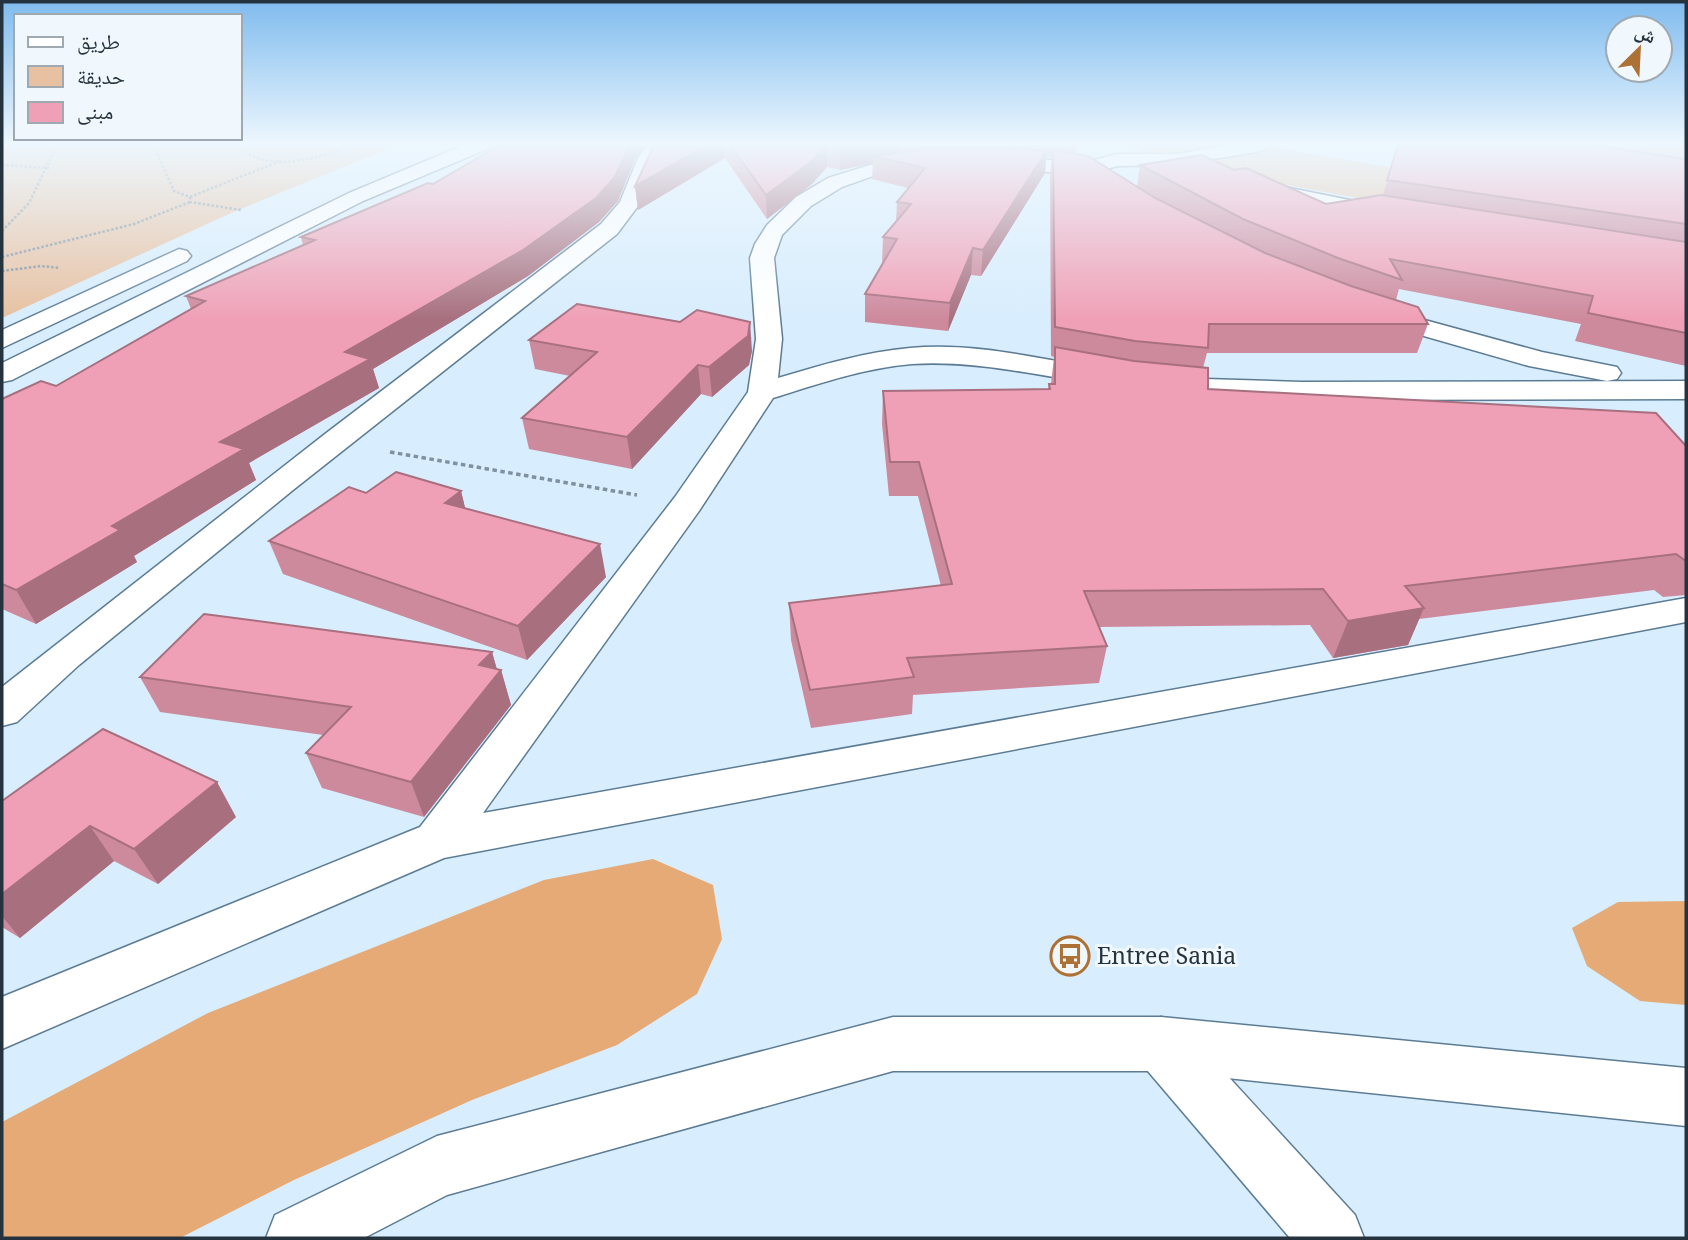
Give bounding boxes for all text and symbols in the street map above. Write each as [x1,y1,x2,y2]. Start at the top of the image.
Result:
legend [14,14,242,140]
north arrow [1604,14,1674,84]
text: ش [1631,17,1660,49]
text: طريق [77,27,120,55]
text: حديقة [77,62,125,90]
text: مبنى [77,97,113,125]
bus stop icon: Entree Sania [1049,935,1091,977]
place label: Entree Sania [1097,939,1236,971]

